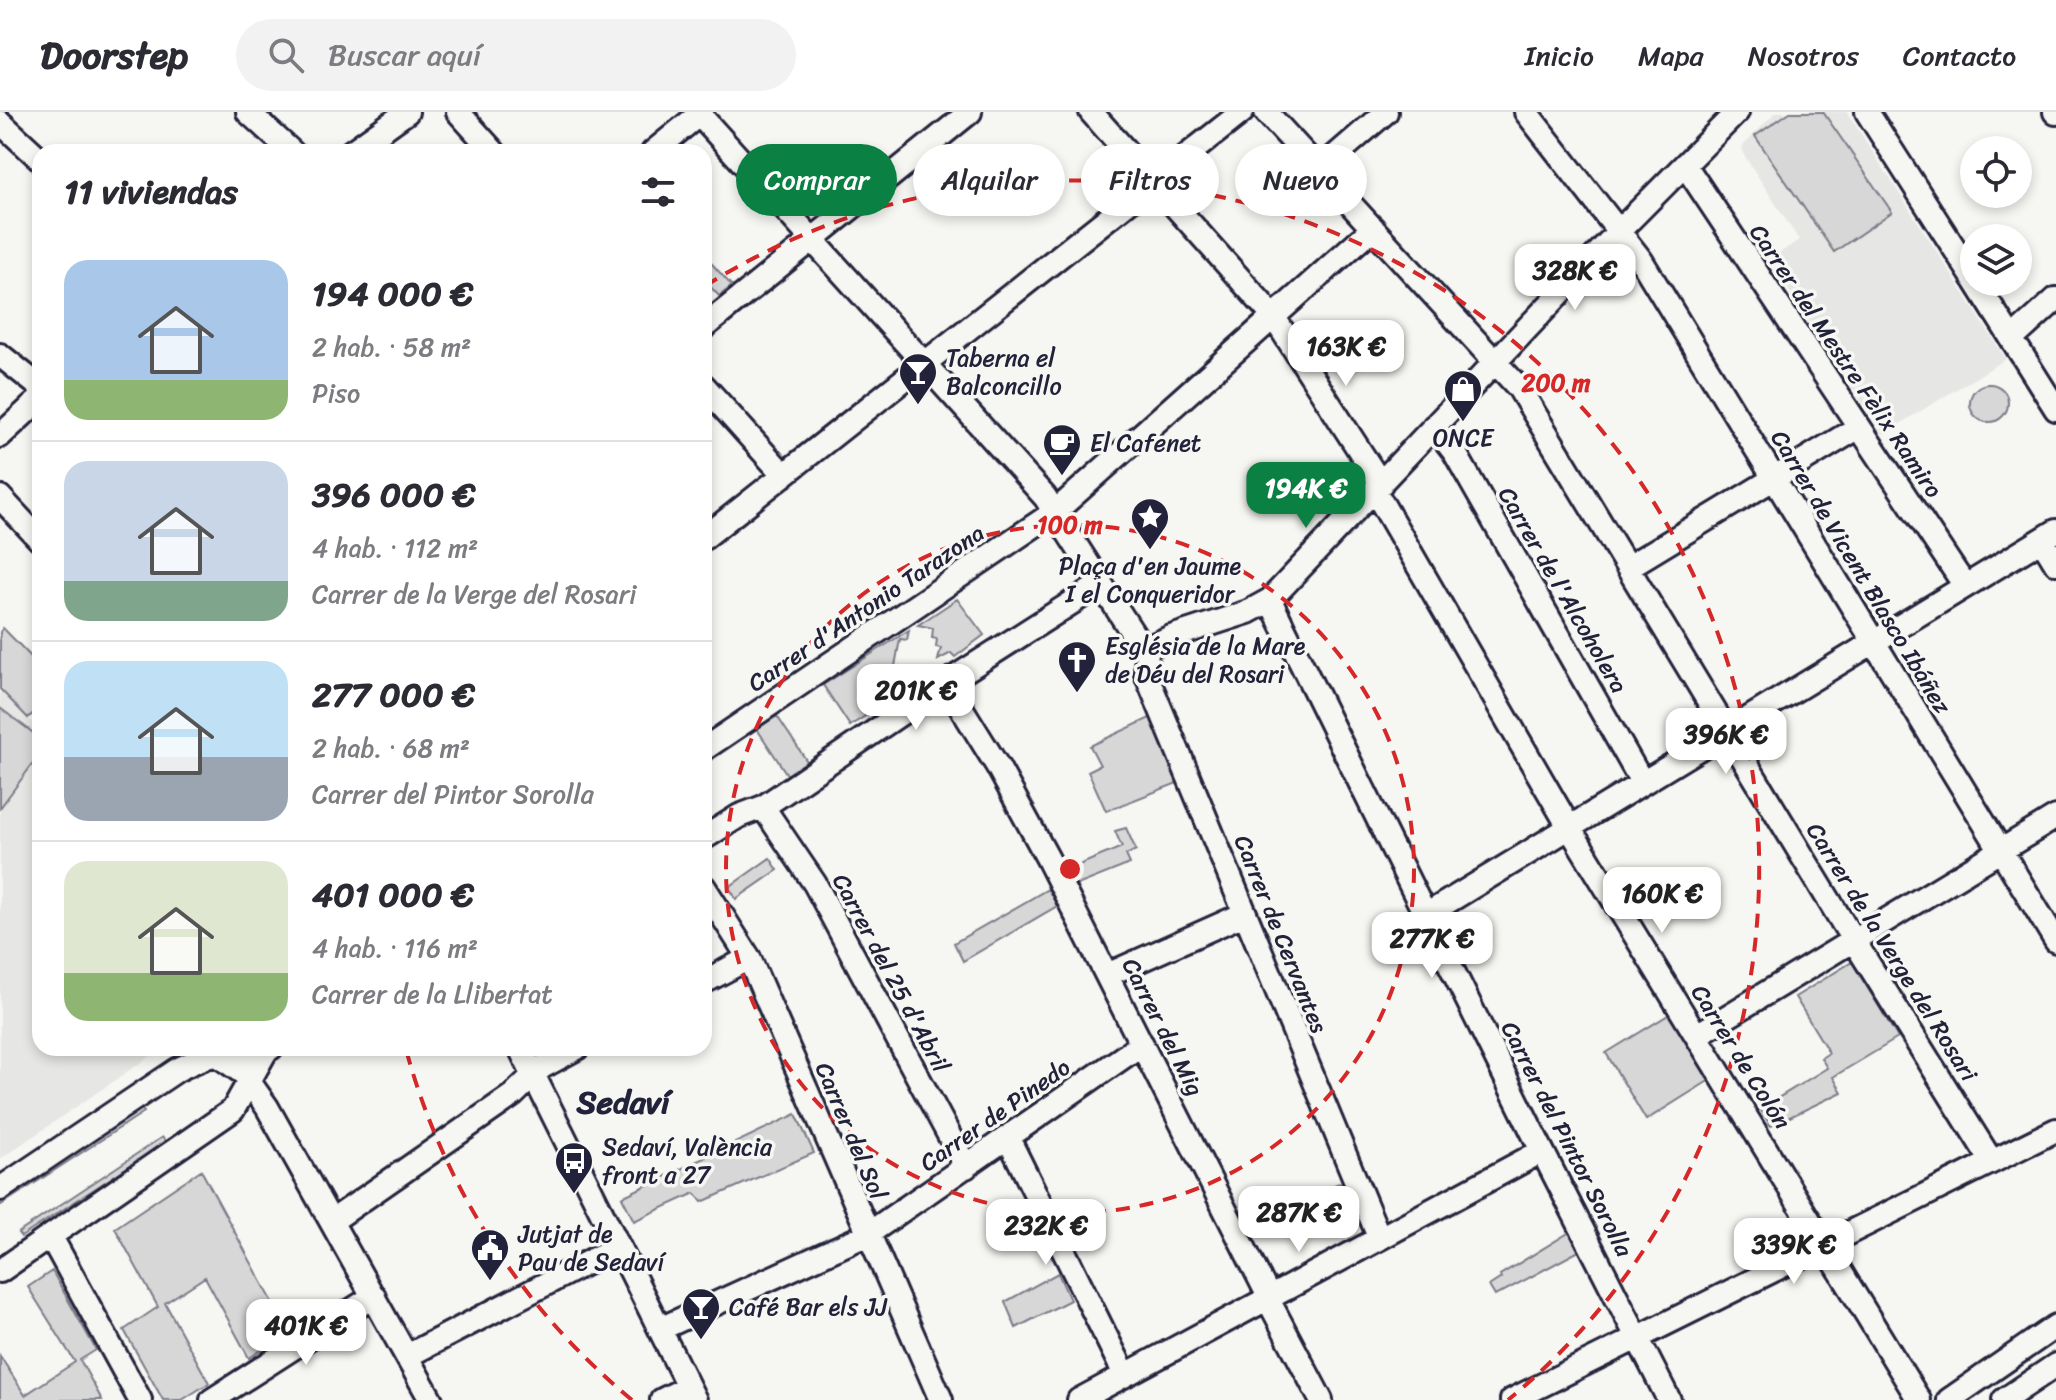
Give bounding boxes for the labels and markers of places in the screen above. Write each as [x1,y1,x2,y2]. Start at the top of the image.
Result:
pin: 328K € [1510,244,1640,312]
pin: 163K € [1281,320,1411,388]
place label: Taberna el Balconcillo [946,337,1062,407]
bar icon: Taberna el Balconcillo [897,351,939,406]
shop icon: ONCE [1442,368,1484,423]
place label: ONCE [1433,417,1495,459]
cafe icon: El Cafenet [1041,422,1083,477]
place label: El Cafenet [1090,422,1201,464]
pin: 194K € [1241,462,1371,530]
place icon: Plaça d'en Jaume I el Conqueridor [1129,496,1171,551]
place label: Plaça d'en Jaume I el Conqueridor [1059,545,1242,615]
place label: Església de la Mare de Déu del Rosari [1105,625,1306,695]
church icon: Església de la Mare de Déu del Rosari [1056,639,1098,694]
pin: 201K € [851,664,981,732]
pin: 396K € [1661,708,1791,776]
centre of rings [1056,855,1084,883]
pin: 160K € [1597,867,1727,935]
pin: 277K € [1367,912,1497,980]
place label: Sedaví, València front a 27 [602,1126,773,1196]
bus stop icon: Sedaví, València front a 27 [553,1140,595,1195]
pin: 287K € [1234,1186,1364,1254]
pin: 232K € [981,1199,1111,1267]
place label: Jutjat de Pau de Sedaví [517,1213,667,1283]
pin: 339K € [1729,1218,1859,1286]
public building icon: Jutjat de Pau de Sedaví [469,1227,511,1282]
bar icon: Café Bar els JJ [680,1286,722,1341]
place label: Café Bar els JJ [729,1286,888,1328]
pin: 401K € [241,1299,371,1367]

